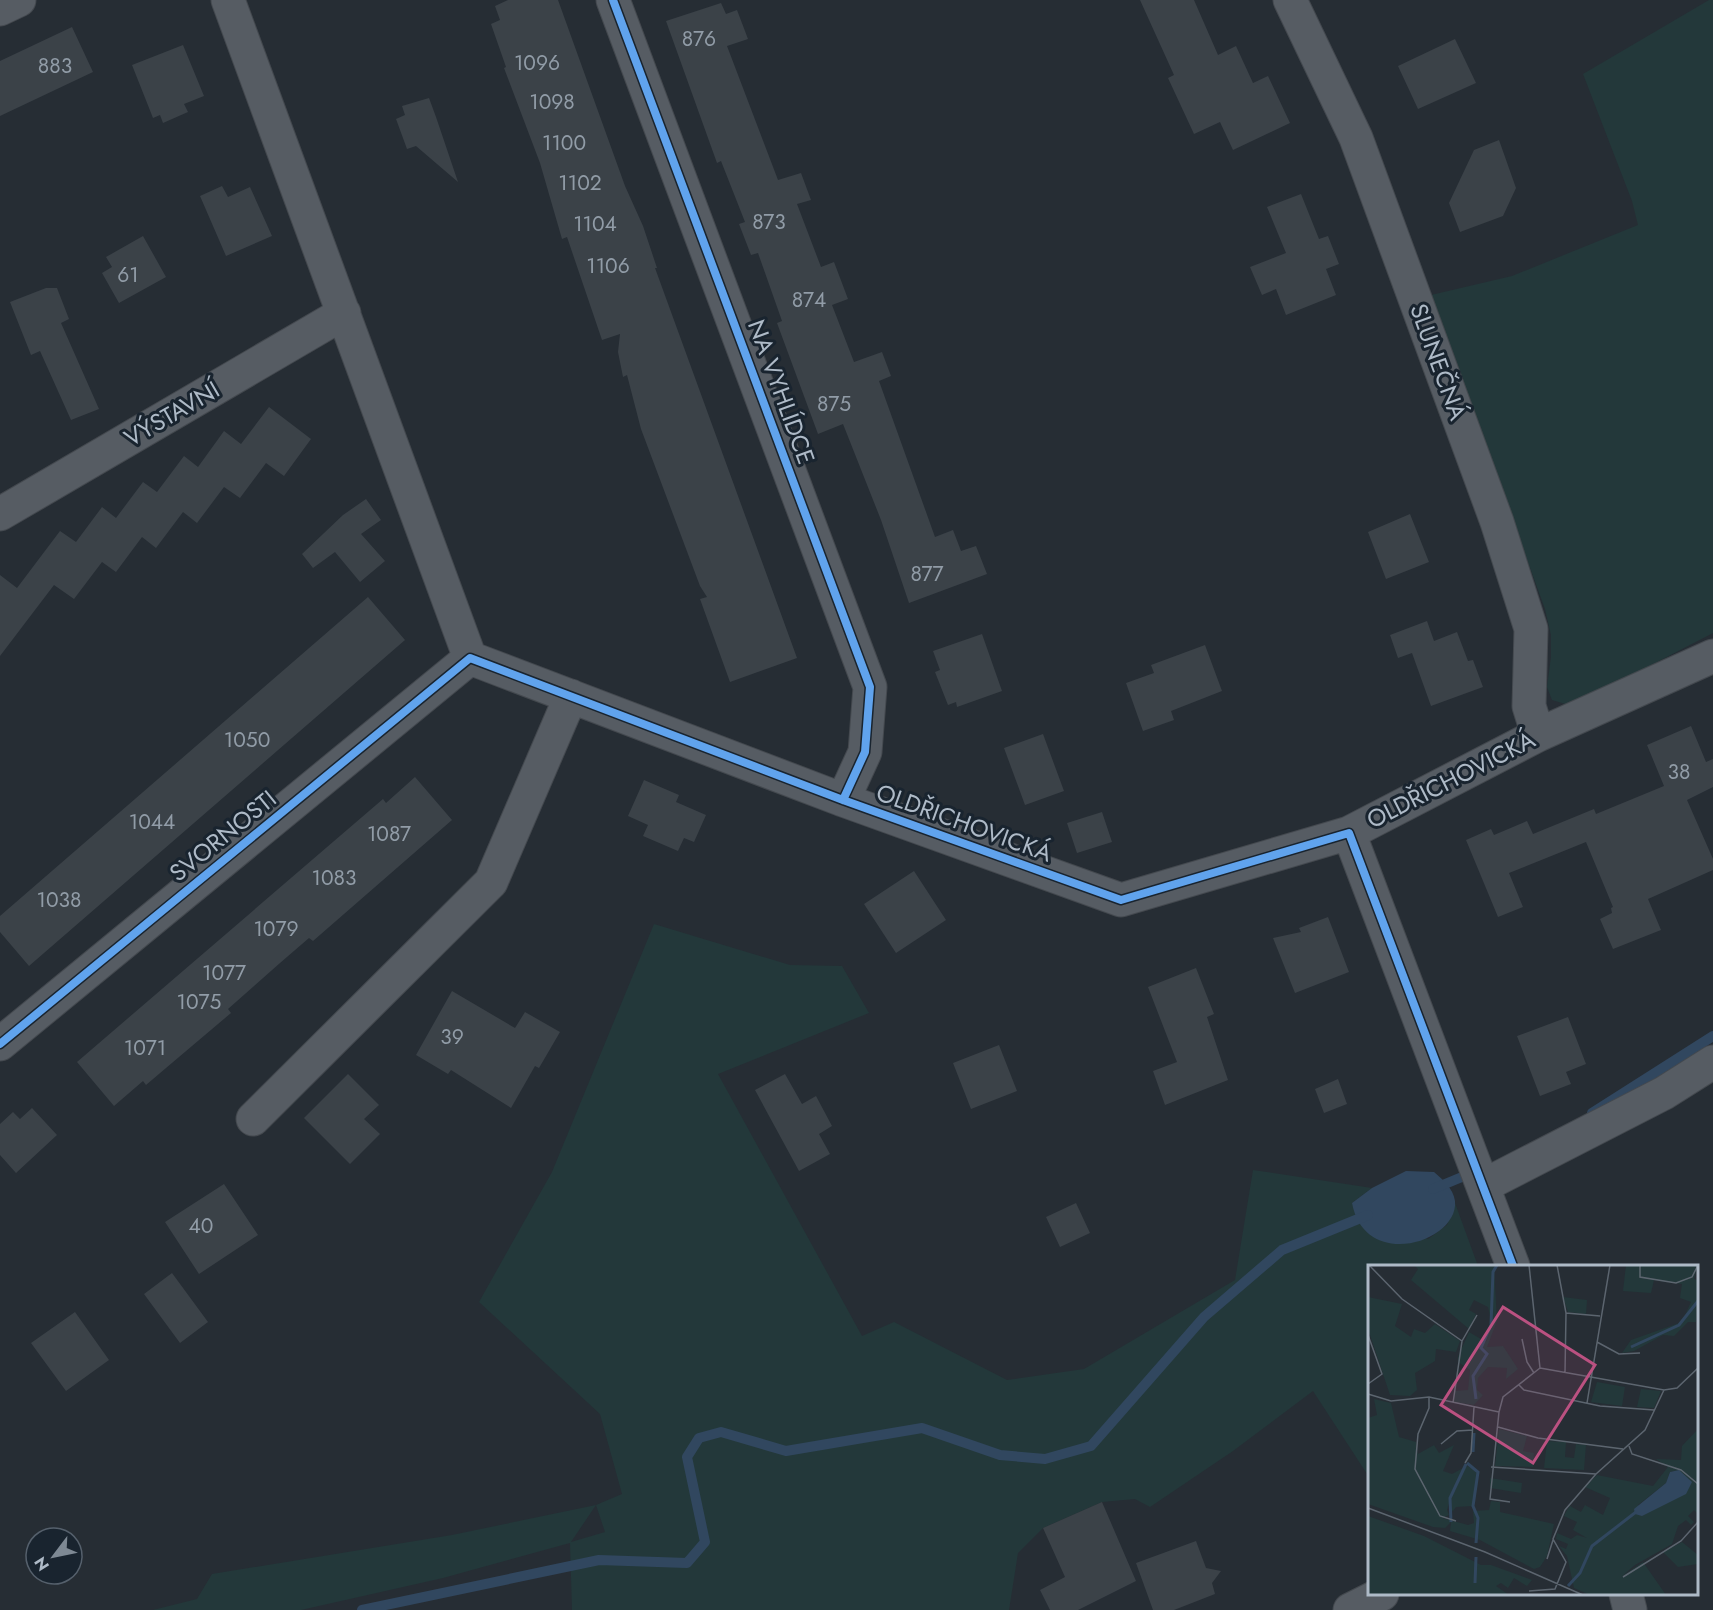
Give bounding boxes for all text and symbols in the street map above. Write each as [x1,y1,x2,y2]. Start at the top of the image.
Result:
house number: 876 [682,24,716,54]
house number: 1096 [514,48,560,78]
house number: 883 [38,51,72,81]
house number: 1098 [529,87,575,117]
house number: 1100 [542,128,586,158]
house number: 1102 [558,168,602,198]
house number: 873 [752,207,786,237]
house number: 1104 [573,209,617,239]
house number: 1106 [586,251,630,281]
house number: 61 [117,260,139,290]
house number: 874 [792,285,826,315]
street label: SLUNEČNÁ [1401,299,1476,425]
street label: NA VYHLÍDCE [739,315,824,469]
street label: VÝSTAVNÍ [118,372,227,455]
house number: 875 [817,389,851,419]
house number: 877 [910,559,944,589]
street label: OLDŘICHOVICKÁ [1360,722,1541,837]
house number: 1050 [224,725,270,755]
house number: 38 [1668,757,1690,787]
street label: OLDŘICHOVICKÁ [871,774,1057,871]
street label: SVORNOSTI [162,781,284,890]
house number: 1044 [129,807,175,837]
house number: 1087 [367,819,411,849]
house number: 1083 [312,863,356,893]
house number: 1038 [37,885,81,915]
house number: 1079 [253,914,299,944]
house number: 1077 [202,958,246,988]
house number: 1075 [177,987,221,1017]
house number: 39 [440,1022,464,1052]
house number: 1071 [124,1033,166,1063]
house number: 40 [189,1211,213,1241]
inset map [1368,1265,1698,1595]
north arrow [24,1526,84,1586]
text: N [29,1552,55,1575]

